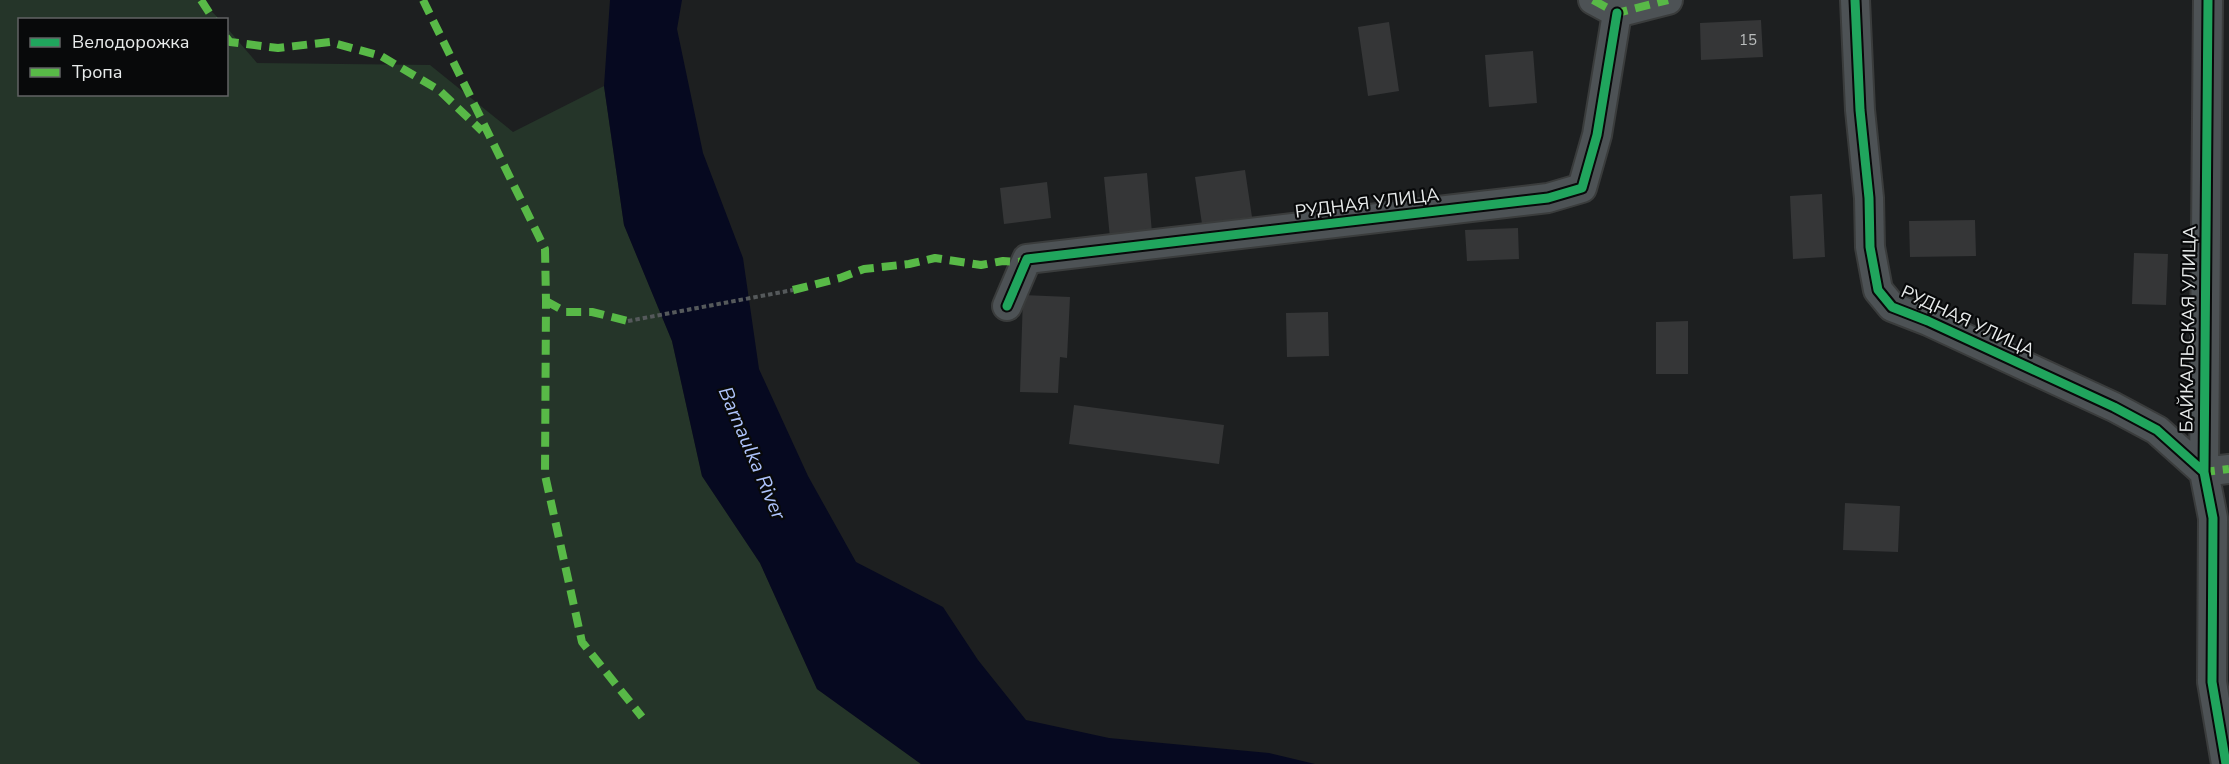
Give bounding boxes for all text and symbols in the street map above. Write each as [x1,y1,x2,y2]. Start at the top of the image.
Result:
legend [18,18,228,96]
text: Велодорожка [72,30,189,54]
house number: 15 [1739,30,1757,50]
text: Тропа [72,60,123,84]
street label: РУДНАЯ УЛИЦА [1294,182,1440,224]
street label: БАЙКАЛЬСКАЯ УЛИЦА [2174,225,2202,433]
street label: РУДНАЯ УЛИЦА [1897,279,2039,363]
water label: Barnaulka River [712,382,792,524]

